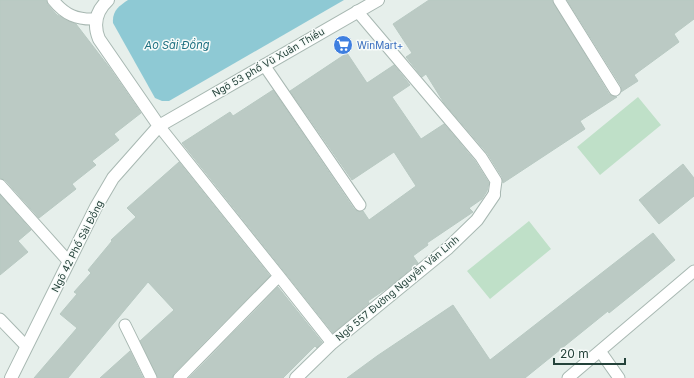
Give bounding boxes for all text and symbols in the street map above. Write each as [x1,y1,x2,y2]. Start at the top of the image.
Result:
street label: Ngõ 53 phố Vũ Xuân Thiều [210,25,326,99]
supermarket icon: WinMart+ [332,34,354,56]
water label: Ao Sài Đồng [144,38,210,52]
place label: WinMart+ [357,39,403,51]
street label: Ngõ 42 Phố Sài Đồng [49,198,105,294]
street label: Ngõ 557 Đường Nguyễn Văn Linh [332,232,461,343]
scale bar [554,340,625,366]
text: 20 m [560,346,589,361]

